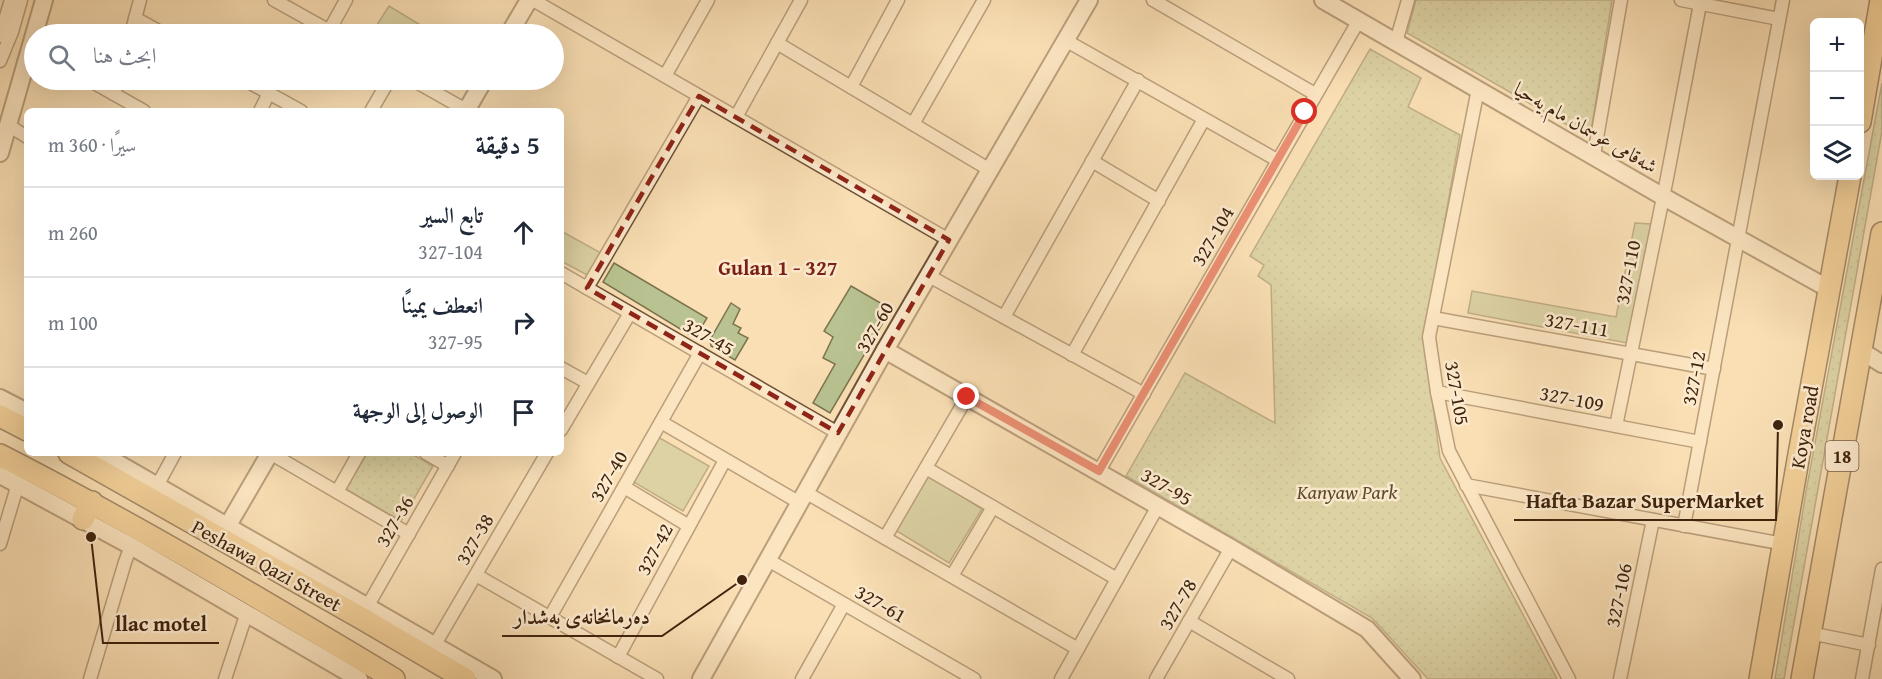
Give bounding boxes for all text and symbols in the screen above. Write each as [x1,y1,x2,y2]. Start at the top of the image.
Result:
map controls [1810,18,1864,180]
button: + [1810,18,1864,72]
search box [24,24,564,90]
text: ابحث هنا [93,39,157,71]
icon: search [45,41,78,74]
button: − [1810,72,1864,126]
street label: شەقامی عوسمان مام یەحیا [1507,74,1663,183]
route start [1291,98,1317,124]
text: 5 دقيقة [475,125,540,164]
button: layers [1810,126,1864,180]
text: سيرًا · 360 m [48,130,136,159]
text: تابع السير [421,199,483,231]
street label: 327-104 [1183,201,1241,271]
icon: ahead [507,216,540,249]
text: 260 m [48,218,98,247]
text: 327-104 [418,237,483,266]
street label: 327-110 [1607,238,1647,306]
district label: Gulan 1 - 327 [718,252,838,283]
text: انعطف يمينًا [402,289,483,321]
street label: 327-60 [848,296,900,358]
street label: 327-111 [1543,304,1611,344]
icon: right [507,306,540,339]
text: 100 m [48,308,98,337]
street label: 327-45 [678,310,740,362]
text: 327-95 [428,327,483,356]
street label: 327-12 [1674,348,1712,408]
street label: 327-105 [1438,359,1478,427]
street label: 327-109 [1538,378,1606,418]
route end [953,383,979,409]
street label: Koya road [1782,383,1826,471]
text: الوصول إلى الوجهة [353,394,483,426]
icon: arrive [507,396,540,429]
road number: 18 [1826,441,1858,471]
street label: 327-40 [582,445,634,507]
street label: 327-95 [1136,460,1198,512]
park label: Kanyaw Park [1296,477,1398,506]
callout: Hafta Bazar SuperMarket [1514,481,1776,520]
text: Hafta Bazar SuperMarket [1526,485,1764,516]
street label: 327-36 [368,490,420,552]
street label: 327-38 [448,508,500,570]
street label: Peshawa Qazi Street [187,512,347,618]
street label: 327-42 [628,518,680,580]
street label: 327-106 [1597,560,1639,630]
street label: 327-78 [1151,573,1203,635]
street label: 327-61 [850,577,912,629]
callout: دەرمانخانەی بەشدار [502,597,662,636]
text: دەرمانخانەی بەشدار [512,601,650,632]
callout: llac motel [103,604,219,643]
text: llac motel [115,608,208,639]

